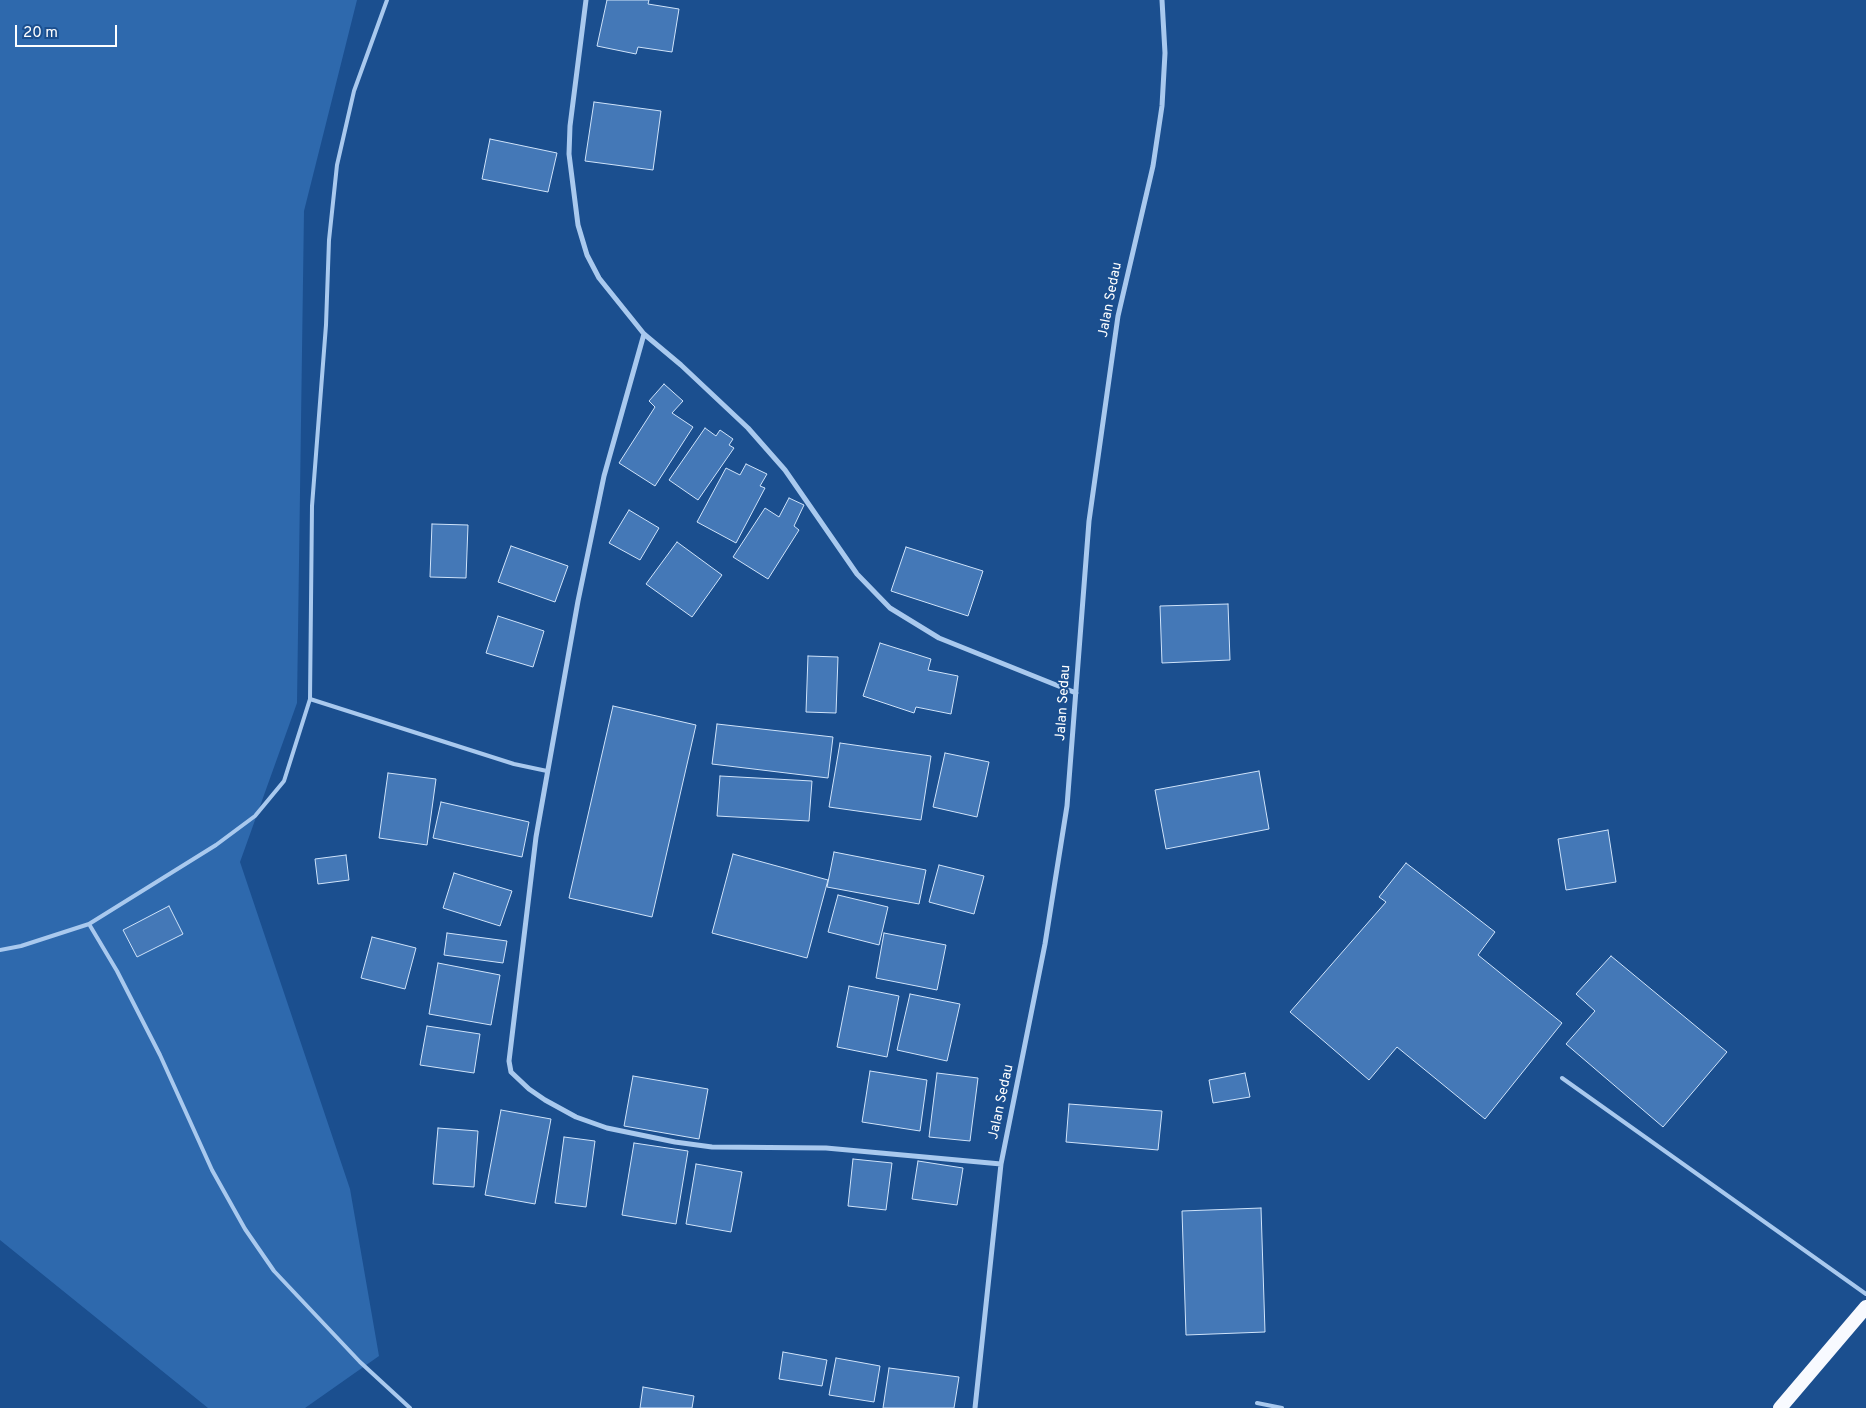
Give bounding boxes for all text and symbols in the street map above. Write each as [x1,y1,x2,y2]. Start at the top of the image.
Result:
scale bar [18,15,120,47]
text: 20 m [23,24,58,43]
street label: Jalan Sedau [1095,261,1127,339]
street label: Jalan Sedau [1053,664,1075,742]
street label: Jalan Sedau [986,1063,1018,1141]

